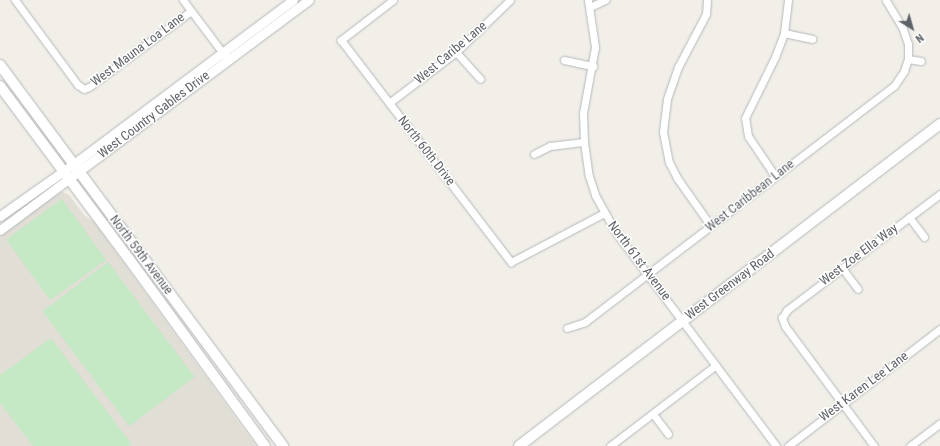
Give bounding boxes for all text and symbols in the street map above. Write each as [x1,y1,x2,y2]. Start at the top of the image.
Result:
north arrow [892,8,932,48]
street label: West Mauna Loa Lane [88,10,188,90]
street label: West Caribe Lane [412,18,490,88]
text: N [913,31,926,45]
street label: West Country Gables Drive [95,68,213,162]
street label: North 60th Drive [394,113,458,189]
street label: West Caribbean Lane [703,157,797,235]
street label: North 59th Avenue [106,212,176,298]
street label: North 61st Avenue [604,218,674,304]
street label: West Zoe Ella Way [817,221,901,289]
street label: West Greenway Road [682,246,778,324]
street label: West Karen Lee Lane [816,349,912,425]

